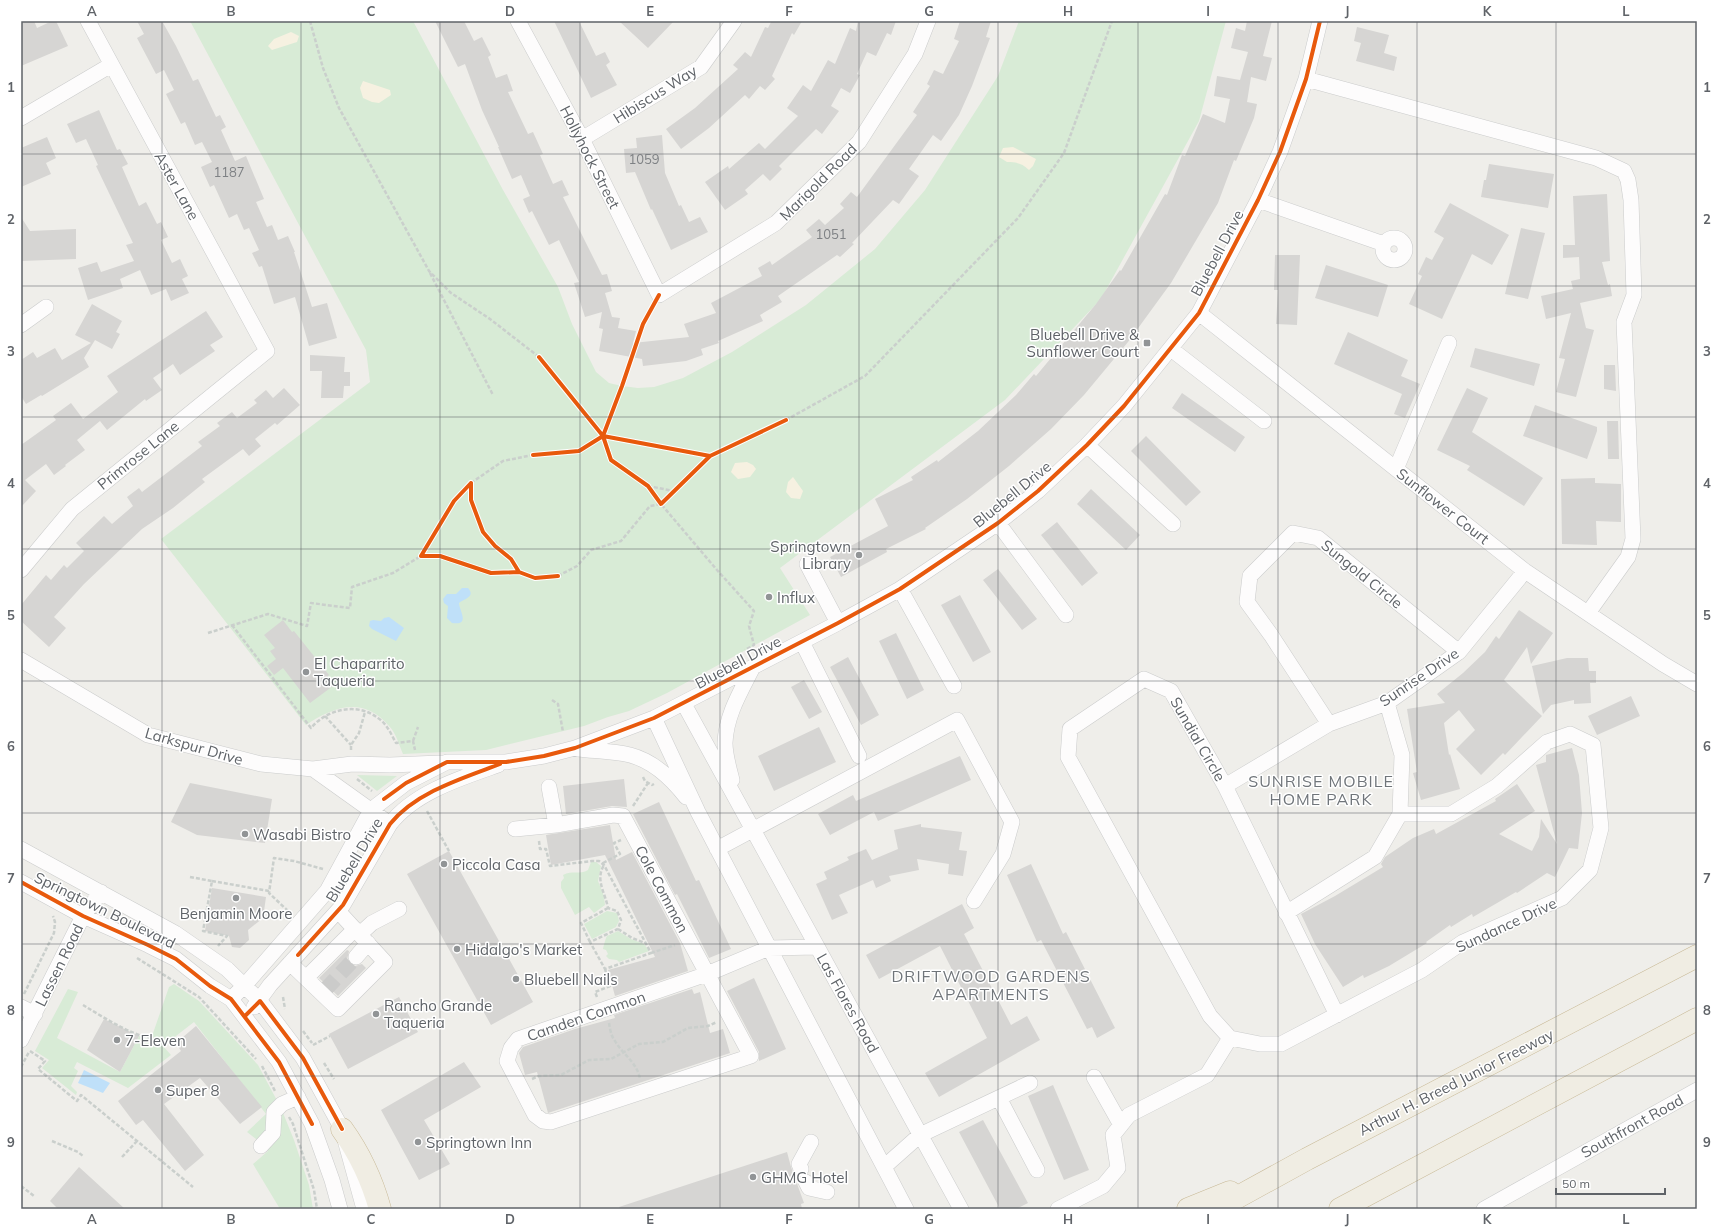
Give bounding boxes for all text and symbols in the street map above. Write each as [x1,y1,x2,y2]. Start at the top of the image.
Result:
text: A [87,3,97,19]
text: B [227,3,236,19]
text: C [367,3,376,19]
text: D [505,3,515,19]
text: E [646,3,654,19]
text: F [785,3,793,19]
text: G [924,3,934,19]
text: H [1063,3,1073,19]
text: I [1206,3,1210,19]
text: J [1345,3,1349,19]
text: K [1483,3,1493,19]
text: L [1622,3,1630,19]
street label: Hibiscus Way [610,61,700,127]
text: 1 [7,79,15,95]
text: 1 [1703,79,1711,95]
street label: Hollyhock Street [556,102,624,212]
street label: Marigold Road [775,139,861,225]
street label: Aster Lane [150,149,204,223]
house number: 1059 [628,151,660,167]
house number: 1187 [213,164,245,180]
street label: Bluebell Drive [1186,207,1248,299]
text: 2 [7,211,15,227]
text: 2 [1703,211,1711,227]
house number: 1051 [815,226,847,242]
place label: Bluebell Drive & Sunflower Court [1027,325,1140,361]
marker: Bluebell Drive & Sunflower Court [1142,338,1152,348]
text: 3 [7,343,15,359]
text: 3 [1703,343,1711,359]
street label: Primrose Lane [93,416,183,494]
street label: Bluebell Drive [969,457,1055,531]
street label: Sunflower Court [1393,464,1493,548]
text: 4 [7,475,15,491]
text: 4 [1703,475,1711,491]
street label: Sungold Circle [1317,535,1407,613]
place label: Springtown Library [770,537,851,573]
marker: Springtown Library [854,550,864,560]
place label: Influx [777,588,815,607]
marker: Influx [764,592,774,602]
text: 5 [7,607,15,623]
text: 5 [1703,607,1711,623]
street label: Bluebell Drive [692,631,784,693]
street label: Sunrise Drive [1376,644,1462,710]
place label: El Chaparrito Taqueria [314,654,405,690]
marker: El Chaparrito Taqueria [301,667,311,677]
street label: Sundial Circle [1166,693,1230,785]
street label: Larkspur Drive [143,723,245,769]
text: 6 [7,738,15,754]
text: 6 [1703,738,1711,754]
district label: SUNRISE MOBILE HOME PARK [1248,771,1394,809]
street label: Bluebell Drive [321,814,387,906]
place label: Wasabi Bistro [253,825,351,844]
marker: Wasabi Bistro [240,829,250,839]
street label: Cole Common [631,842,693,936]
place label: Piccola Casa [452,855,540,874]
marker: Piccola Casa [439,859,449,869]
street label: Springtown Boulevard [31,868,179,952]
text: 7 [7,870,15,886]
text: 7 [1703,870,1711,886]
marker: Benjamin Moore [231,893,241,903]
street label: Sundance Drive [1453,893,1559,957]
place label: Benjamin Moore [180,904,292,923]
street label: Lassen Road [31,921,87,1009]
place label: Hidalgo's Market [465,940,582,959]
marker: Hidalgo's Market [452,944,462,954]
street label: Las Flores Road [813,950,883,1056]
district label: DRIFTWOOD GARDENS APARTMENTS [891,966,1091,1004]
place label: Bluebell Nails [524,970,618,989]
marker: Bluebell Nails [511,974,521,984]
street label: Camden Common [524,987,648,1045]
place label: Rancho Grande Taqueria [384,996,492,1032]
text: 8 [7,1002,15,1018]
text: 8 [1703,1002,1711,1018]
marker: Rancho Grande Taqueria [371,1009,381,1019]
street label: Arthur H. Breed Junior Freeway [1355,1024,1557,1140]
place label: 7-Eleven [125,1031,186,1050]
marker: 7-Eleven [112,1035,122,1045]
place label: Super 8 [166,1081,220,1100]
marker: Super 8 [153,1085,163,1095]
street label: Southfront Road [1577,1090,1687,1162]
place label: Springtown Inn [426,1133,532,1152]
text: 9 [7,1134,15,1150]
text: 9 [1703,1134,1711,1150]
marker: Springtown Inn [413,1137,423,1147]
place label: GHMG Hotel [761,1168,848,1187]
scale bar [1556,1170,1665,1196]
marker: GHMG Hotel [748,1172,758,1182]
text: 50 m [1562,1176,1590,1191]
text: A [87,1211,97,1227]
text: B [227,1211,236,1227]
text: C [367,1211,376,1227]
text: D [505,1211,515,1227]
text: E [646,1211,654,1227]
text: F [785,1211,793,1227]
text: G [924,1211,934,1227]
text: H [1063,1211,1073,1227]
text: I [1206,1211,1210,1227]
text: J [1345,1211,1349,1227]
text: K [1483,1211,1493,1227]
text: L [1622,1211,1630,1227]

